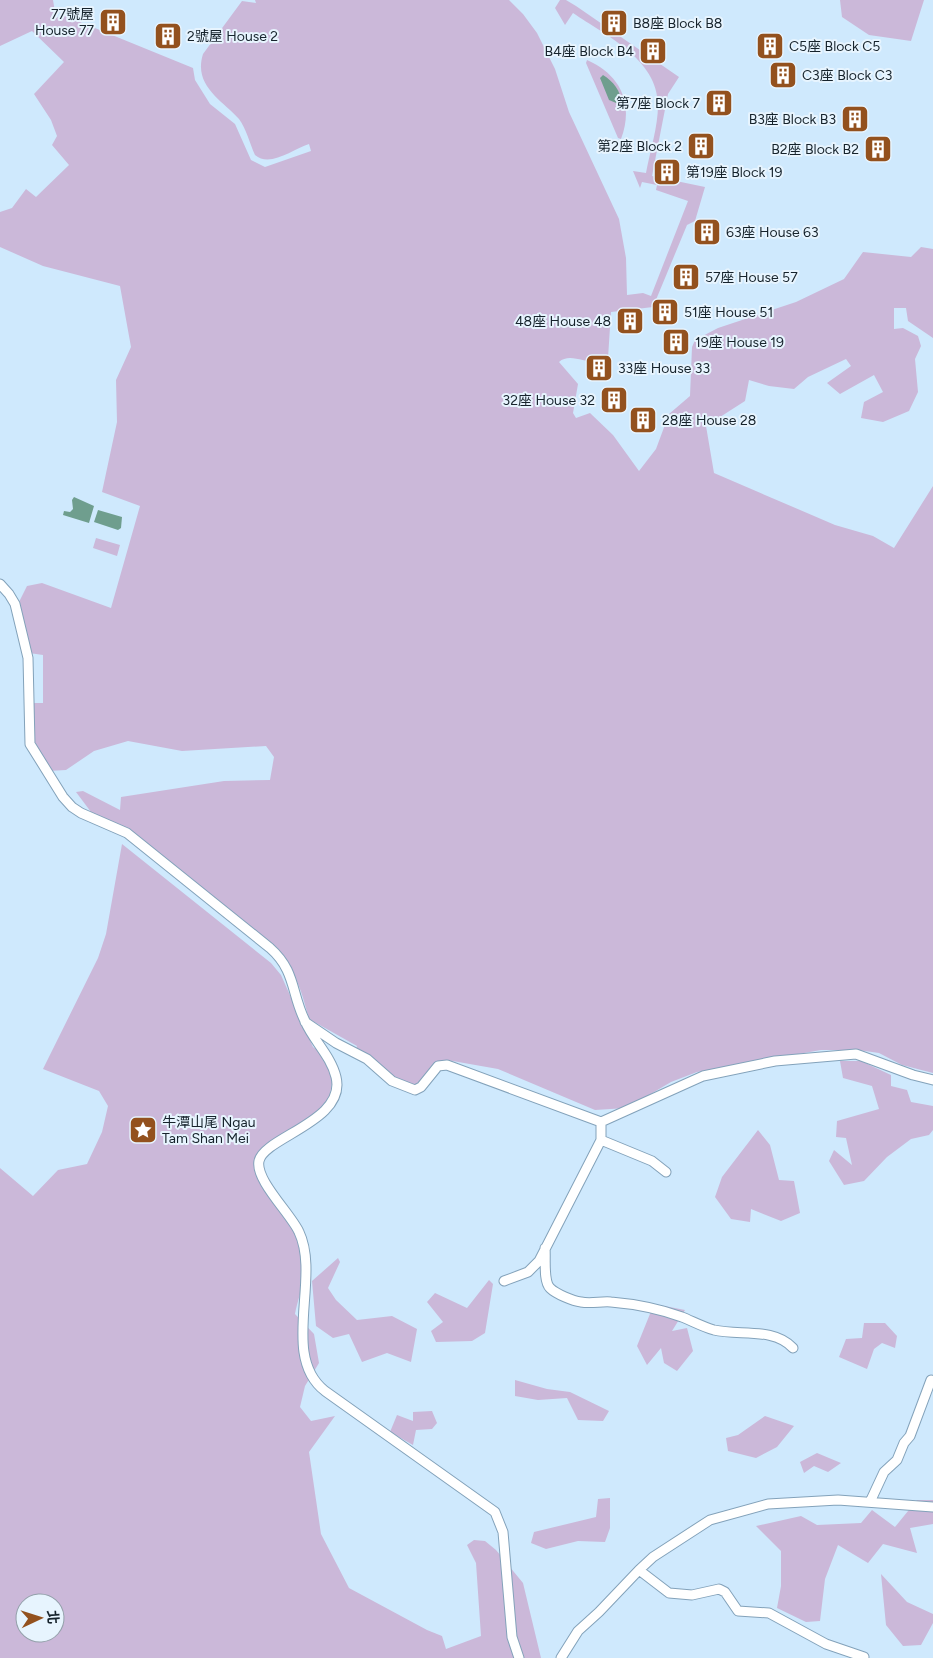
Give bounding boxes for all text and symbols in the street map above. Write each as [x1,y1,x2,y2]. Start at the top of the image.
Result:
place label: 77號屋 House 77 [35,6,94,39]
building icon: 77號屋 House 77 [98,7,128,37]
building icon: B8座 Block B8 [599,8,629,38]
place label: B8座 Block B8 [633,15,722,32]
building icon: 2號屋 House 2 [153,21,183,51]
place label: 2號屋 House 2 [187,28,278,45]
building icon: C5座 Block C5 [755,31,785,61]
building icon: B4座 Block B4 [638,36,668,66]
place label: C5座 Block C5 [789,38,880,55]
place label: B4座 Block B4 [544,43,634,60]
building icon: C3座 Block C3 [768,60,798,90]
place label: C3座 Block C3 [802,67,892,84]
building icon: 第7座 Block 7 [704,88,734,118]
place label: 第7座 Block 7 [616,95,700,112]
building icon: B3座 Block B3 [840,104,870,134]
place label: B3座 Block B3 [749,111,836,128]
building icon: 第2座 Block 2 [686,131,716,161]
building icon: B2座 Block B2 [863,134,893,164]
place label: 第2座 Block 2 [597,138,682,155]
place label: B2座 Block B2 [771,141,859,158]
building icon: 第19座 Block 19 [652,157,682,187]
place label: 第19座 Block 19 [686,164,783,181]
building icon: 63座 House 63 [692,217,722,247]
place label: 63座 House 63 [726,224,819,241]
building icon: 57座 House 57 [671,262,701,292]
place label: 57座 House 57 [705,269,798,286]
building icon: 51座 House 51 [650,297,680,327]
place label: 51座 House 51 [684,304,773,321]
building icon: 48座 House 48 [615,306,645,336]
place label: 48座 House 48 [515,313,611,330]
building icon: 19座 House 19 [661,327,691,357]
place label: 19座 House 19 [695,334,784,351]
building icon: 33座 House 33 [584,353,614,383]
place label: 33座 House 33 [618,360,710,377]
building icon: 32座 House 32 [599,385,629,415]
place label: 32座 House 32 [503,392,595,409]
building icon: 28座 House 28 [628,405,658,435]
place label: 28座 House 28 [662,412,756,429]
place label: 牛潭山尾 Ngau Tam Shan Mei [162,1114,255,1147]
place icon: 牛潭山尾 Ngau Tam Shan Mei [128,1115,158,1145]
north arrow [15,1593,65,1643]
text: 北 [44,1610,61,1625]

